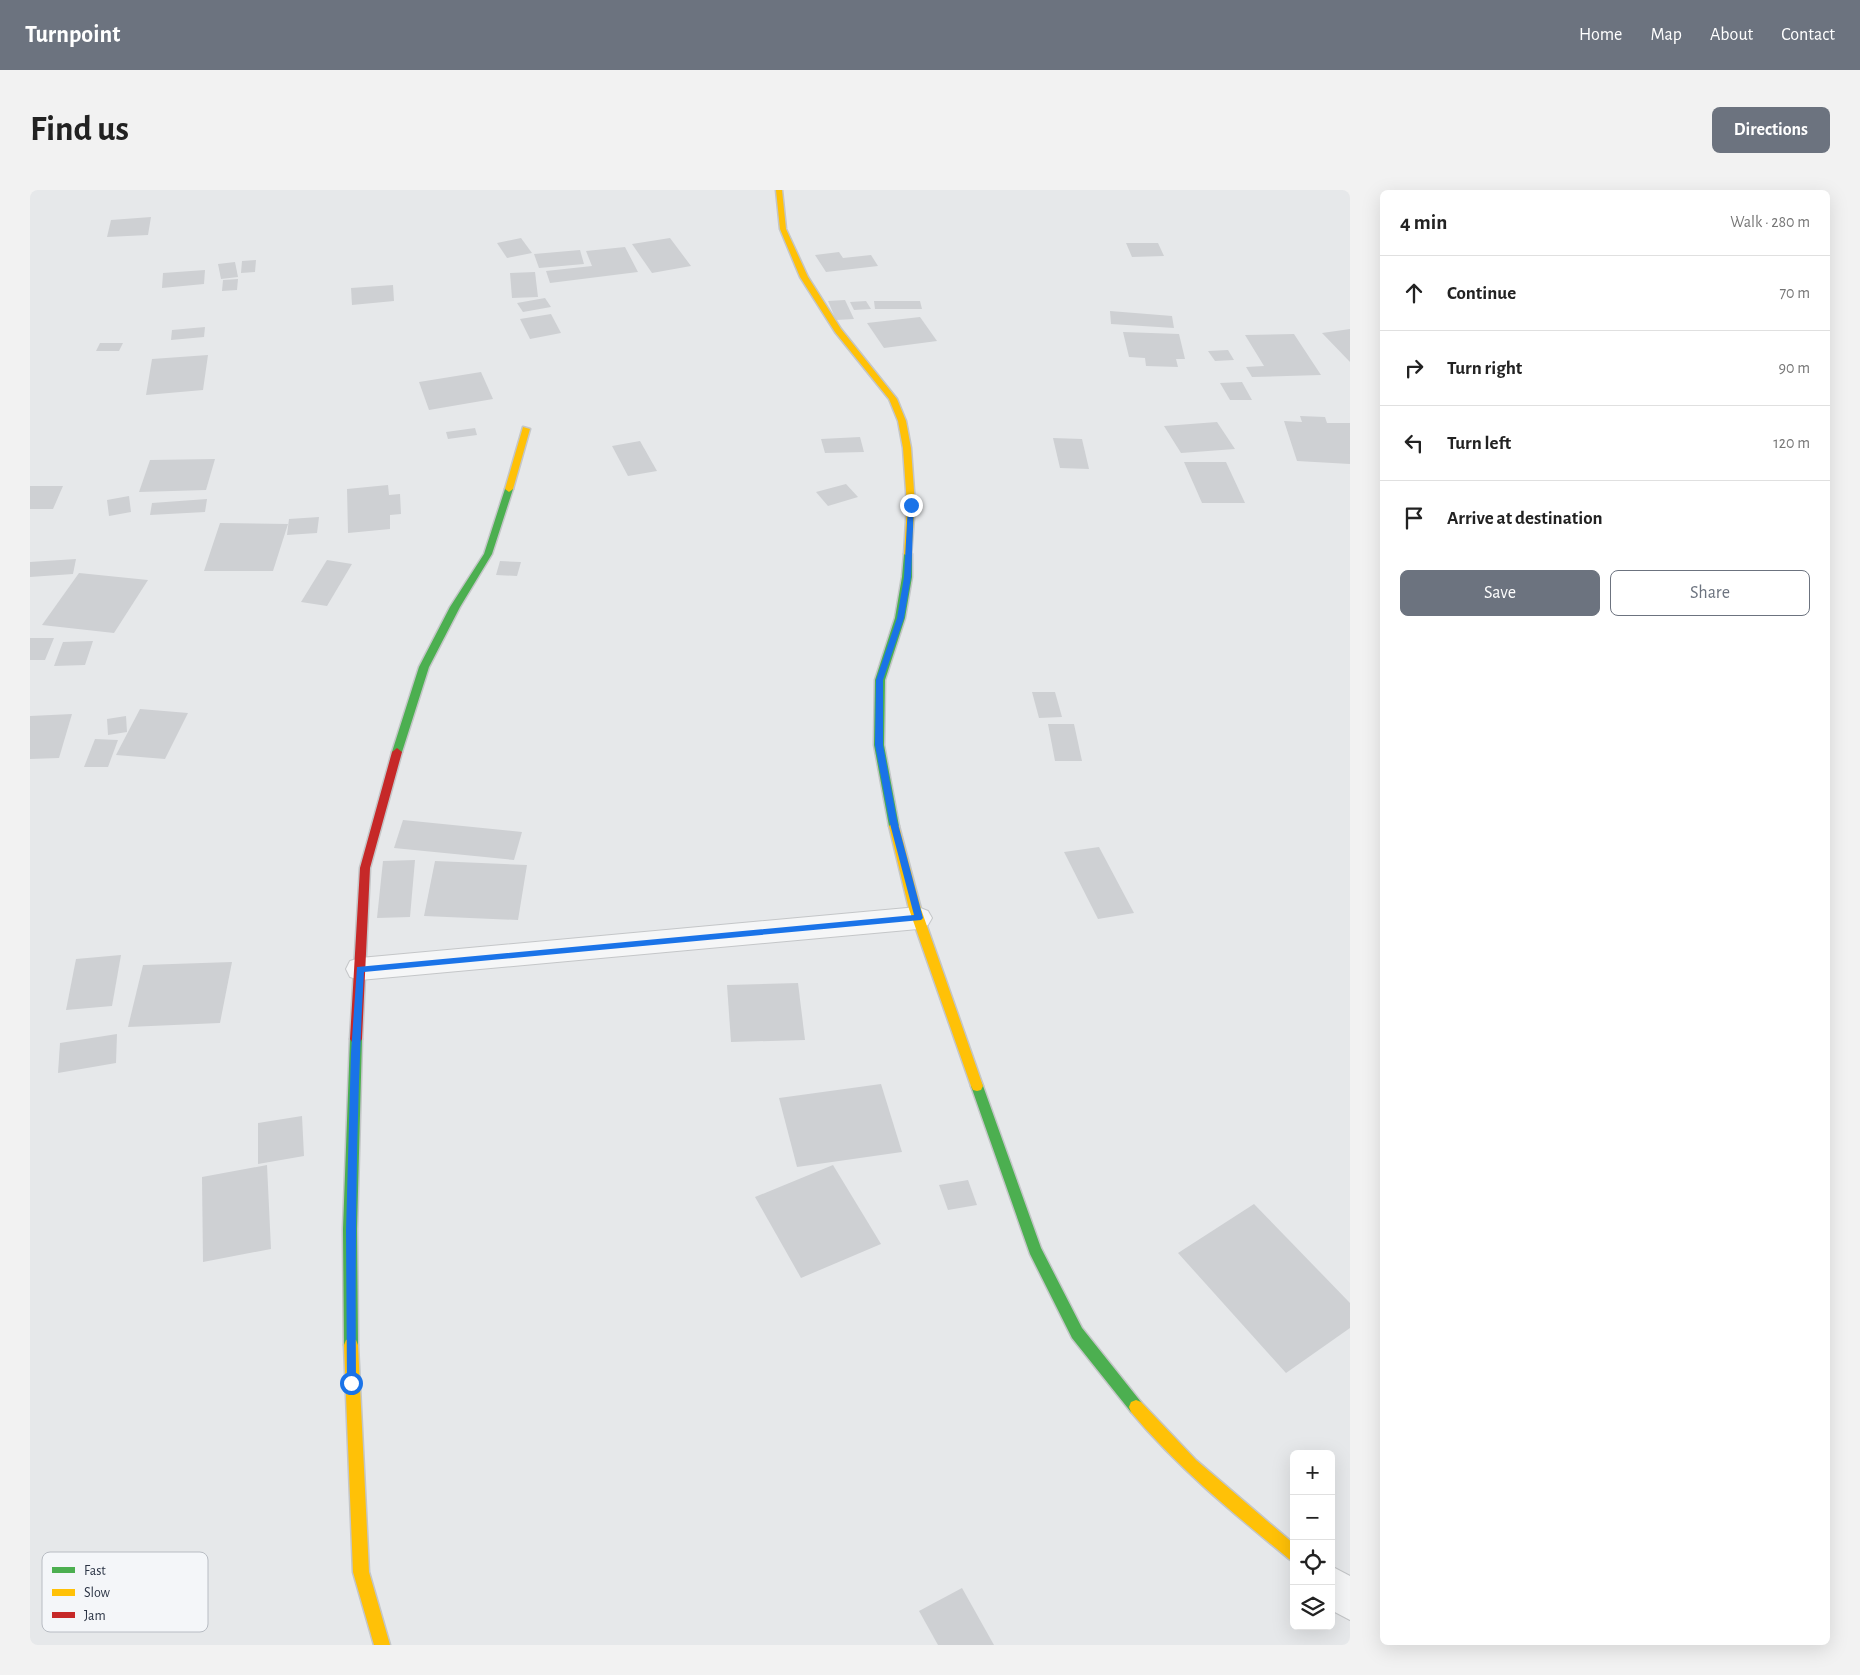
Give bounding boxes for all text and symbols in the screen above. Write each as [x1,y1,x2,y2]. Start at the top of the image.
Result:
text: Turnpoint [25,23,120,47]
text: Home [1579,26,1622,44]
text: Map [1650,26,1682,44]
text: About [1710,26,1753,44]
text: Contact [1781,26,1835,44]
button: Directions [1712,107,1830,153]
text: Find us [30,112,129,147]
text: 4 min [1400,212,1447,233]
text: Walk · 280 m [1730,214,1810,230]
icon: ahead [1400,279,1428,307]
text: Continue [1447,284,1516,303]
text: 70 m [1779,285,1810,301]
icon: right [1400,354,1428,382]
text: Turn right [1447,359,1522,378]
text: 90 m [1779,360,1810,376]
icon: left [1400,429,1428,457]
text: Turn left [1447,434,1511,453]
text: 120 m [1773,435,1810,451]
route end [900,494,923,517]
icon: arrive [1400,504,1428,532]
text: Arrive at destination [1447,509,1603,528]
button: Save [1400,570,1600,616]
button: Share [1610,570,1810,616]
route start [340,1372,363,1395]
map controls [1290,1450,1335,1630]
button: + [1290,1450,1335,1495]
button: − [1290,1495,1335,1540]
button: locate [1290,1540,1335,1585]
legend [42,1552,208,1632]
text: Fast [84,1564,106,1578]
button: layers [1290,1585,1335,1630]
text: Slow [84,1586,111,1600]
text: Jam [84,1609,106,1623]

